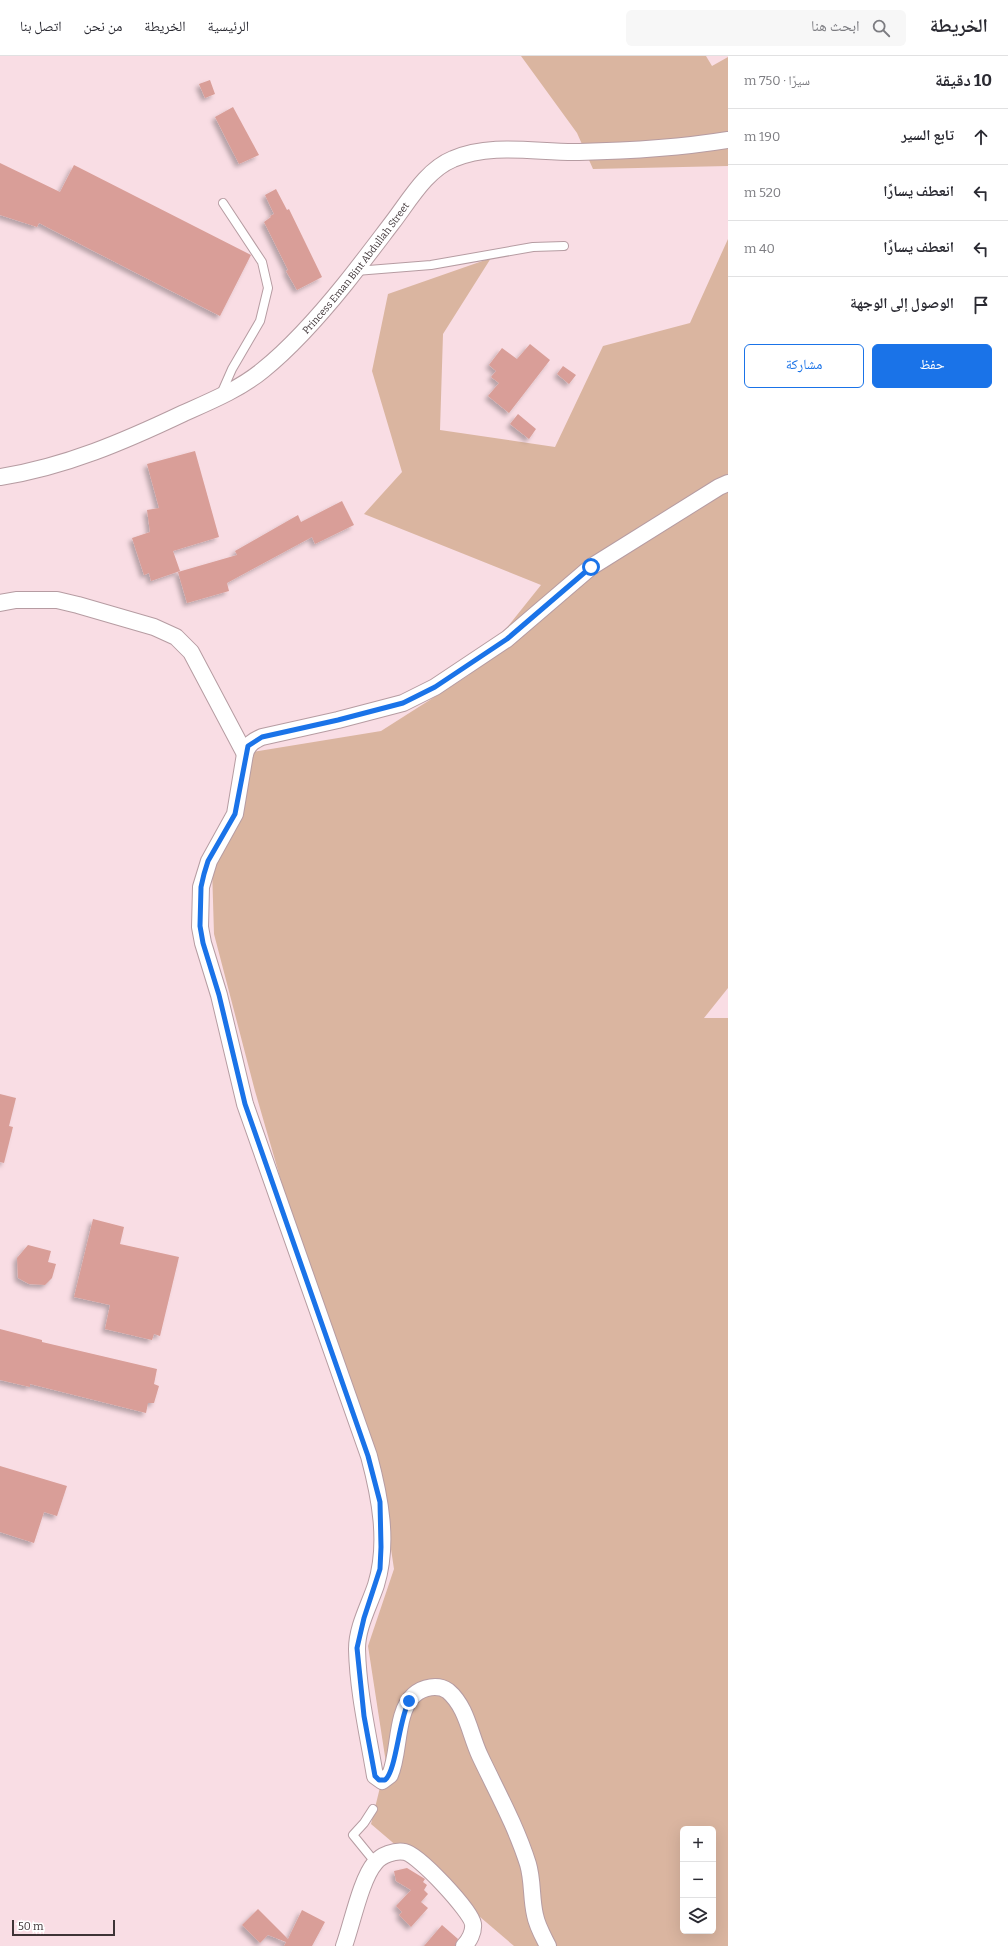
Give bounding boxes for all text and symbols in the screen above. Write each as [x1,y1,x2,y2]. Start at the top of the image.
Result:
search box [626,10,906,46]
text: الخريطة [930,14,988,37]
text: ابحث هنا [811,17,860,35]
icon: search [870,17,892,39]
text: اتصل بنا [20,18,62,35]
text: من نحن [84,18,122,35]
text: الخريطة [144,18,186,35]
text: الرئيسية [208,18,249,35]
text: 10 دقيقة [935,70,992,91]
text: سيرًا · 750 m [744,73,810,88]
text: تابع السير [901,126,954,144]
icon: ahead [970,126,992,148]
text: 190 m [744,129,780,144]
text: انعطف يسارًا [883,182,954,200]
icon: left [970,182,992,204]
text: 520 m [744,185,781,200]
street label: Princess Eman Bint Abdullah Street [300,200,412,337]
text: انعطف يسارًا [883,238,954,256]
icon: left [970,238,992,260]
text: 40 m [744,241,775,256]
text: الوصول إلى الوجهة [850,294,954,312]
icon: arrive [970,294,992,316]
button: مشاركة [744,344,864,388]
button: حفظ [872,344,992,388]
route start [582,558,600,576]
route end [400,1692,418,1710]
map controls [680,1826,716,1934]
button: + [680,1826,716,1862]
button: − [680,1862,716,1898]
button: layers [680,1898,716,1934]
scale bar [12,1918,115,1937]
text: 50 m [18,1920,44,1933]

